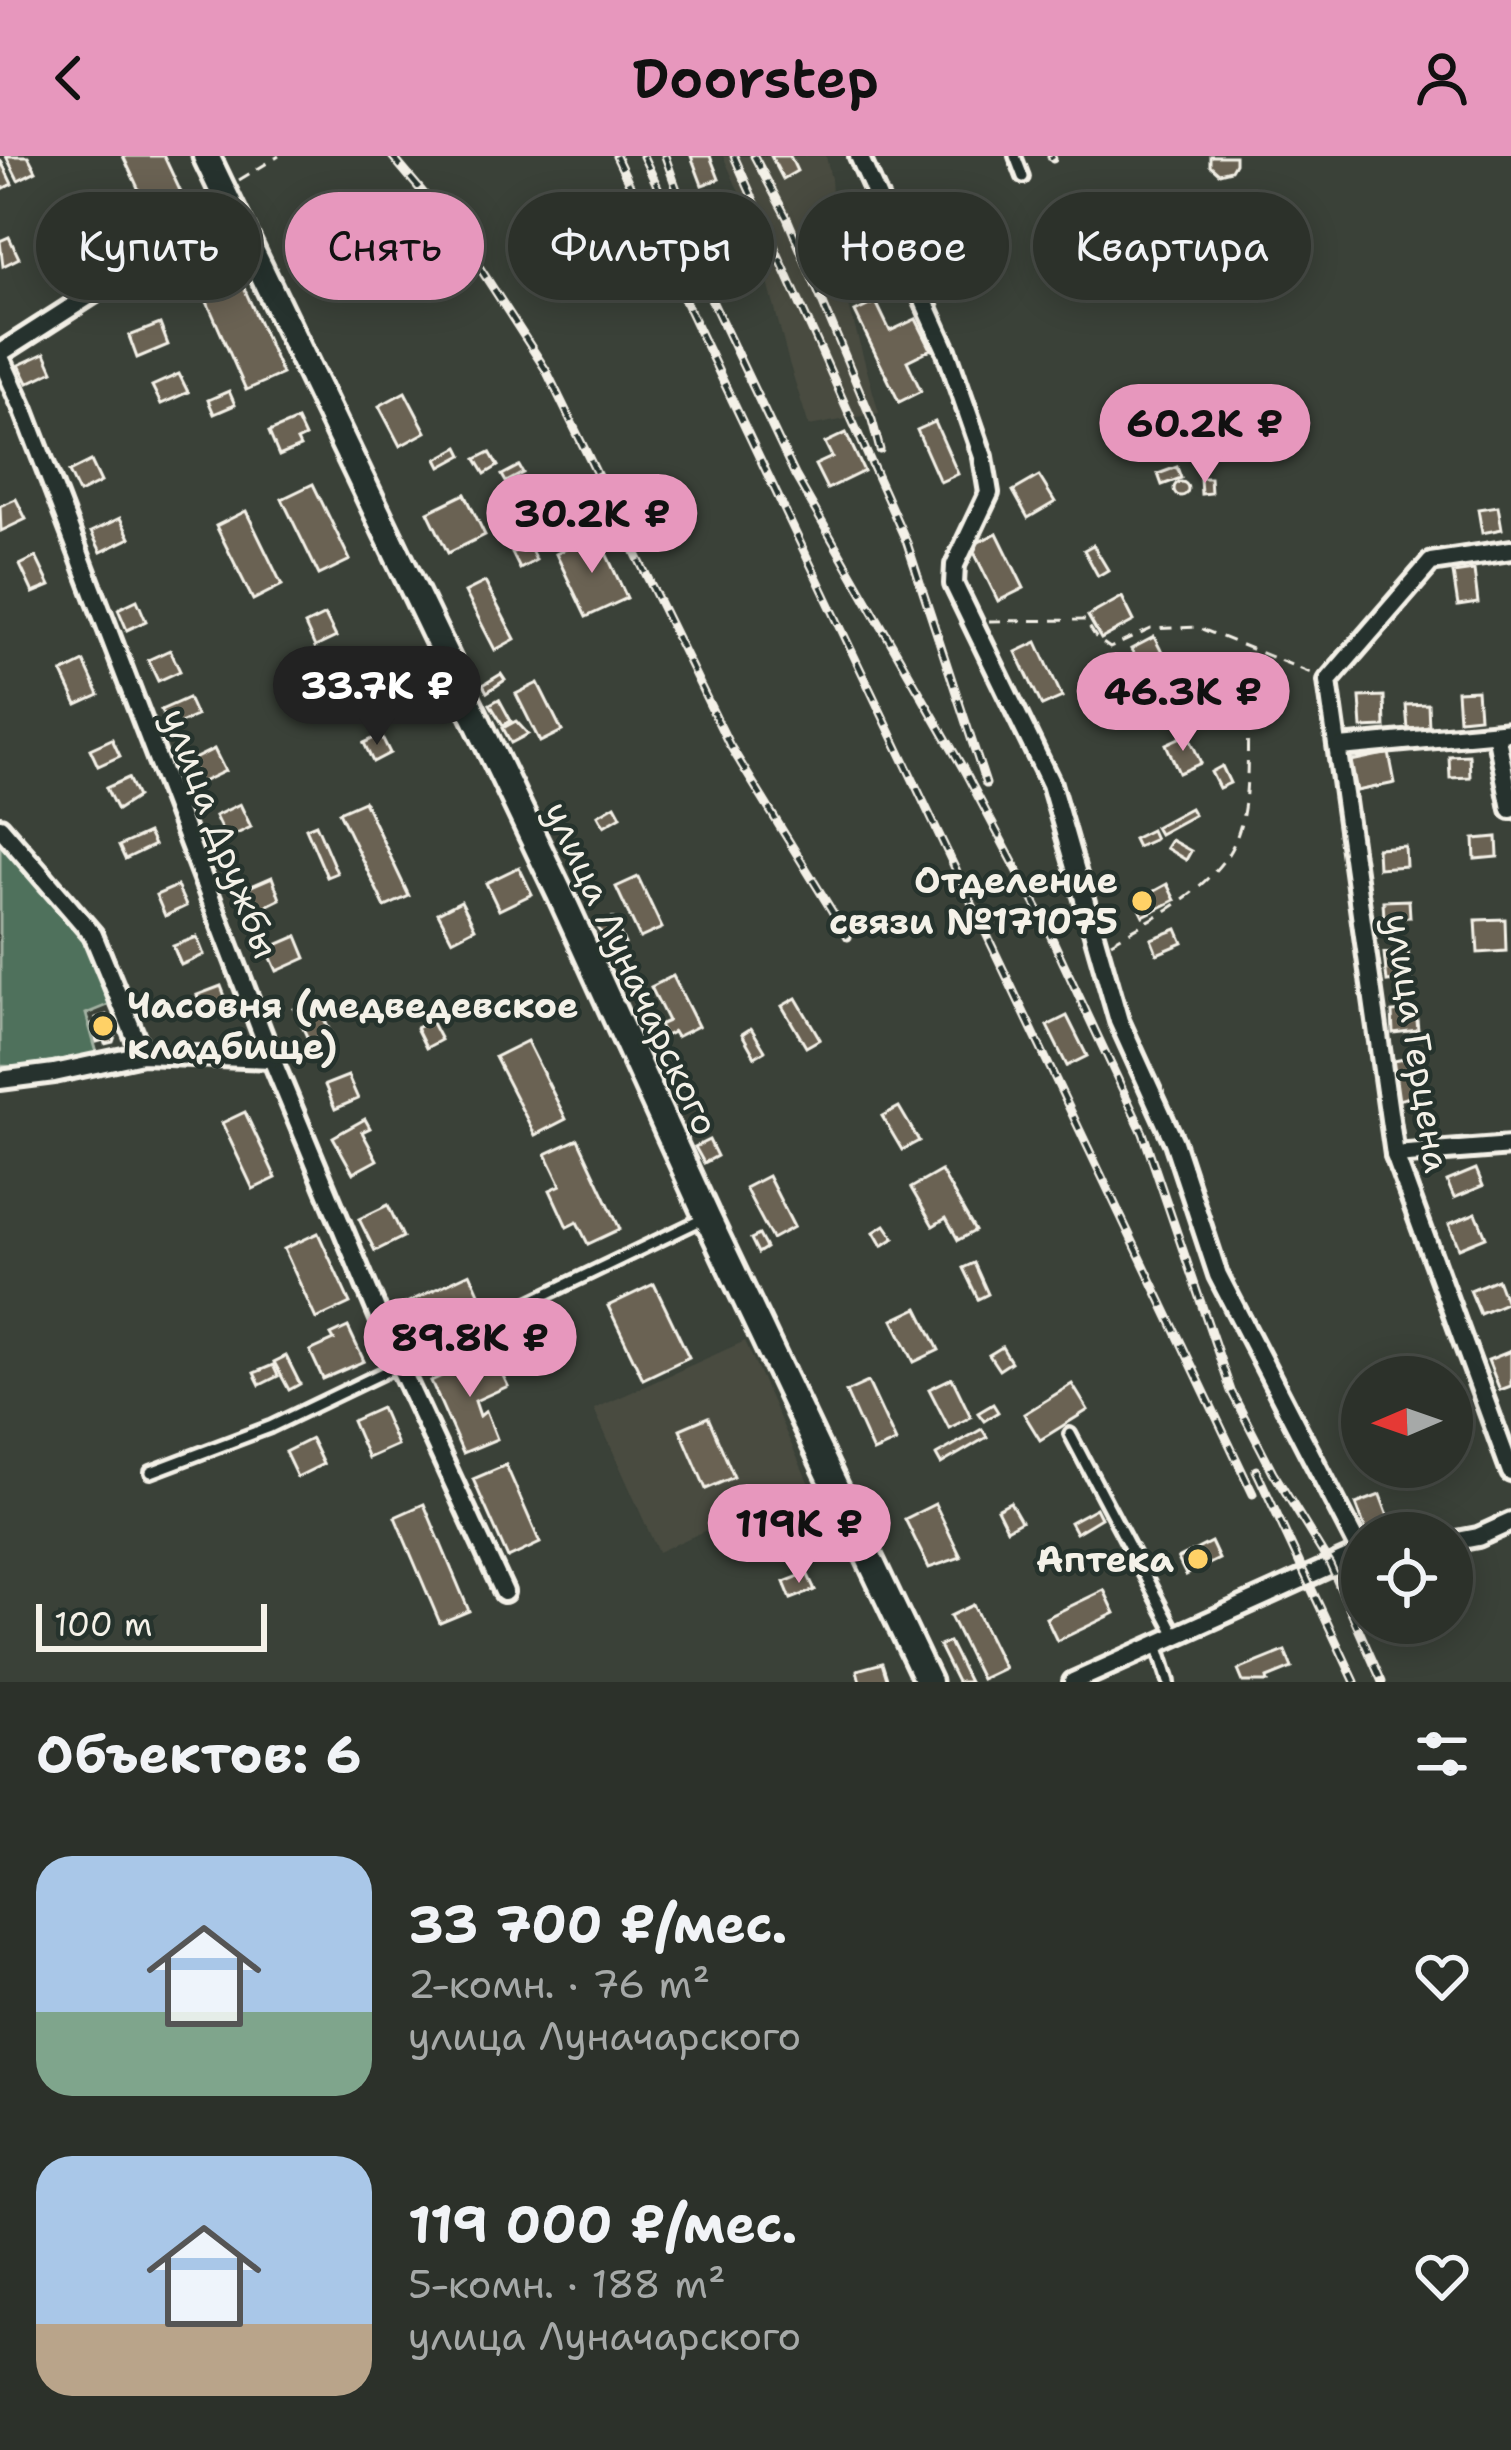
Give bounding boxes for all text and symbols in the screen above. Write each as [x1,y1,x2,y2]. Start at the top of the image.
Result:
text: Doorstep [632,42,879,114]
icon: back [36,45,102,111]
icon: person [1409,45,1475,111]
chip: Купить [36,192,261,300]
chip: Снять [285,192,484,300]
chip: Фильтры [508,192,774,300]
chip: Новое [798,192,1009,300]
chip: Квартира [1033,192,1311,300]
pin: 60.2K ₽ [1094,384,1316,486]
text: 60.2K ₽ [1126,397,1284,449]
pin: 30.2K ₽ [481,474,703,576]
text: 30.2K ₽ [513,487,671,539]
pin: 33.7K ₽ [266,646,488,748]
pin: 46.3K ₽ [1072,652,1294,754]
text: 33.7K ₽ [300,659,454,711]
text: 46.3K ₽ [1104,665,1262,717]
street label: улица Дружбы [150,701,291,965]
street label: улица Луначарского [533,793,730,1143]
place label: Отделение связи №171075 [829,856,1118,946]
marker: Отделение связи №171075 [1129,888,1155,914]
street label: улица Герцена [1373,910,1462,1176]
place label: Часовня (медведевское кладбище) [127,981,579,1071]
marker: Часовня (медведевское кладбище) [90,1013,116,1039]
pin: 89.8K ₽ [359,1298,581,1400]
text: 89.8K ₽ [391,1311,549,1363]
north arrow [1341,1356,1473,1488]
map controls [1341,1356,1473,1644]
pin: 119K ₽ [701,1484,897,1586]
text: 119K ₽ [735,1497,863,1549]
button: locate [1341,1512,1473,1644]
place label: Аптека [1036,1535,1174,1584]
marker: Аптека [1185,1546,1211,1572]
scale bar [36,1598,267,1651]
text: 100 m [54,1602,153,1647]
text: Объектов: 6 [36,1720,362,1788]
icon: filters [1409,1721,1475,1787]
text: 33 700 ₽/мес. [408,1890,787,1958]
icon: home [132,1904,276,2048]
icon: heart [1409,1943,1475,2009]
text: 2-комн. · 76 m² [408,1958,710,2010]
text: улица Луначарского [408,2010,801,2062]
text: 119 000 ₽/мес. [408,2190,797,2258]
icon: home [132,2204,276,2348]
icon: heart [1409,2243,1475,2309]
text: 5-комн. · 188 m² [408,2258,726,2310]
text: улица Луначарского [408,2310,801,2362]

